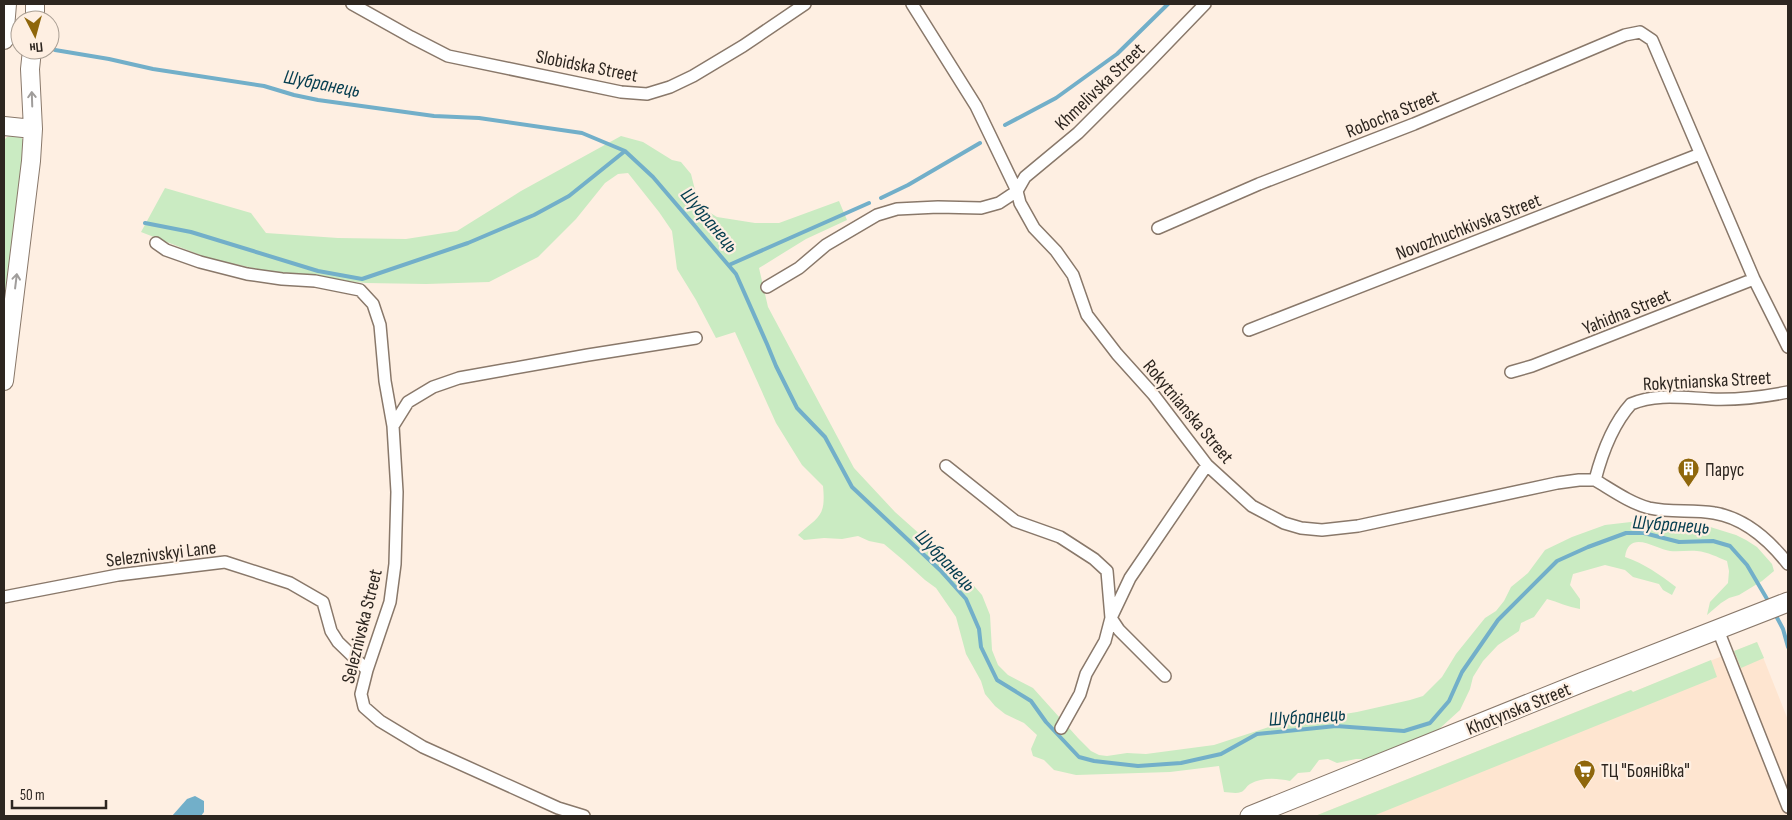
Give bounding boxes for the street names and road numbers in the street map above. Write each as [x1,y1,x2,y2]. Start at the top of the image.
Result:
street label: Khmelivska Street [1050,38,1150,136]
street label: Slobidska Street [534,45,640,88]
street label: Robocha Street [1343,85,1443,143]
street label: Novozhuchkivska Street [1393,189,1545,266]
street label: Yahidna Street [1579,284,1674,340]
street label: Rokytnianska Street [1138,355,1238,469]
street label: Rokytnianska Street [1642,367,1772,396]
street label: Seleznivskyi Lane [105,536,218,573]
street label: Seleznivska Street [337,566,388,686]
street label: Khotynska Street [1463,678,1574,741]

